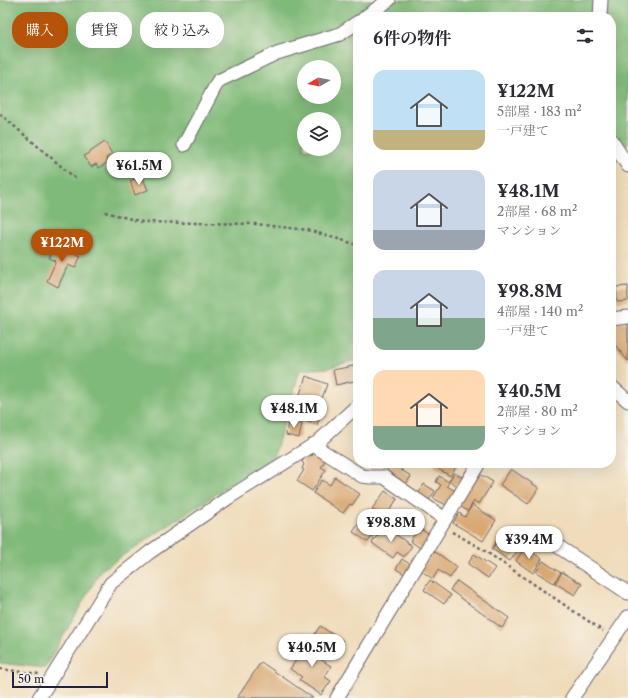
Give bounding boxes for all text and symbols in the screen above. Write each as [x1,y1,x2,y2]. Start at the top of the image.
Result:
chip: 購入 [12,12,68,48]
chip: 賃貸 [76,12,132,48]
chip: 絞り込み [140,12,224,48]
icon: filters [574,25,596,47]
text: 6件の物件 [373,28,451,48]
north arrow [297,60,341,104]
map controls [297,60,341,156]
text: ¥122M [497,81,554,101]
icon: home [405,86,453,134]
text: 5部屋 · 183 m² [497,103,582,119]
button: layers [297,112,341,156]
text: 一戸建て [497,122,549,138]
pin: ¥61.5M [106,152,172,186]
text: ¥61.5M [115,157,163,173]
text: ¥48.1M [497,181,560,201]
icon: home [405,186,453,234]
text: 2部屋 · 68 m² [497,203,577,219]
text: マンション [497,222,561,238]
pin: ¥122M [34,229,90,263]
text: ¥122M [40,234,84,250]
text: ¥98.8M [497,281,562,301]
icon: home [405,286,453,334]
text: 4部屋 · 140 m² [497,303,583,319]
text: 一戸建て [497,322,549,338]
text: ¥40.5M [497,381,562,401]
icon: home [405,386,453,434]
pin: ¥48.1M [261,395,327,429]
text: ¥48.1M [270,400,318,416]
text: 2部屋 · 80 m² [497,403,578,419]
text: マンション [497,422,561,438]
pin: ¥98.8M [358,509,424,543]
text: ¥98.8M [366,514,416,530]
pin: ¥39.4M [496,526,562,560]
text: ¥39.4M [505,531,553,547]
pin: ¥40.5M [279,634,345,668]
text: ¥40.5M [287,639,337,655]
scale bar [12,670,108,689]
text: 50 m [18,672,44,686]

